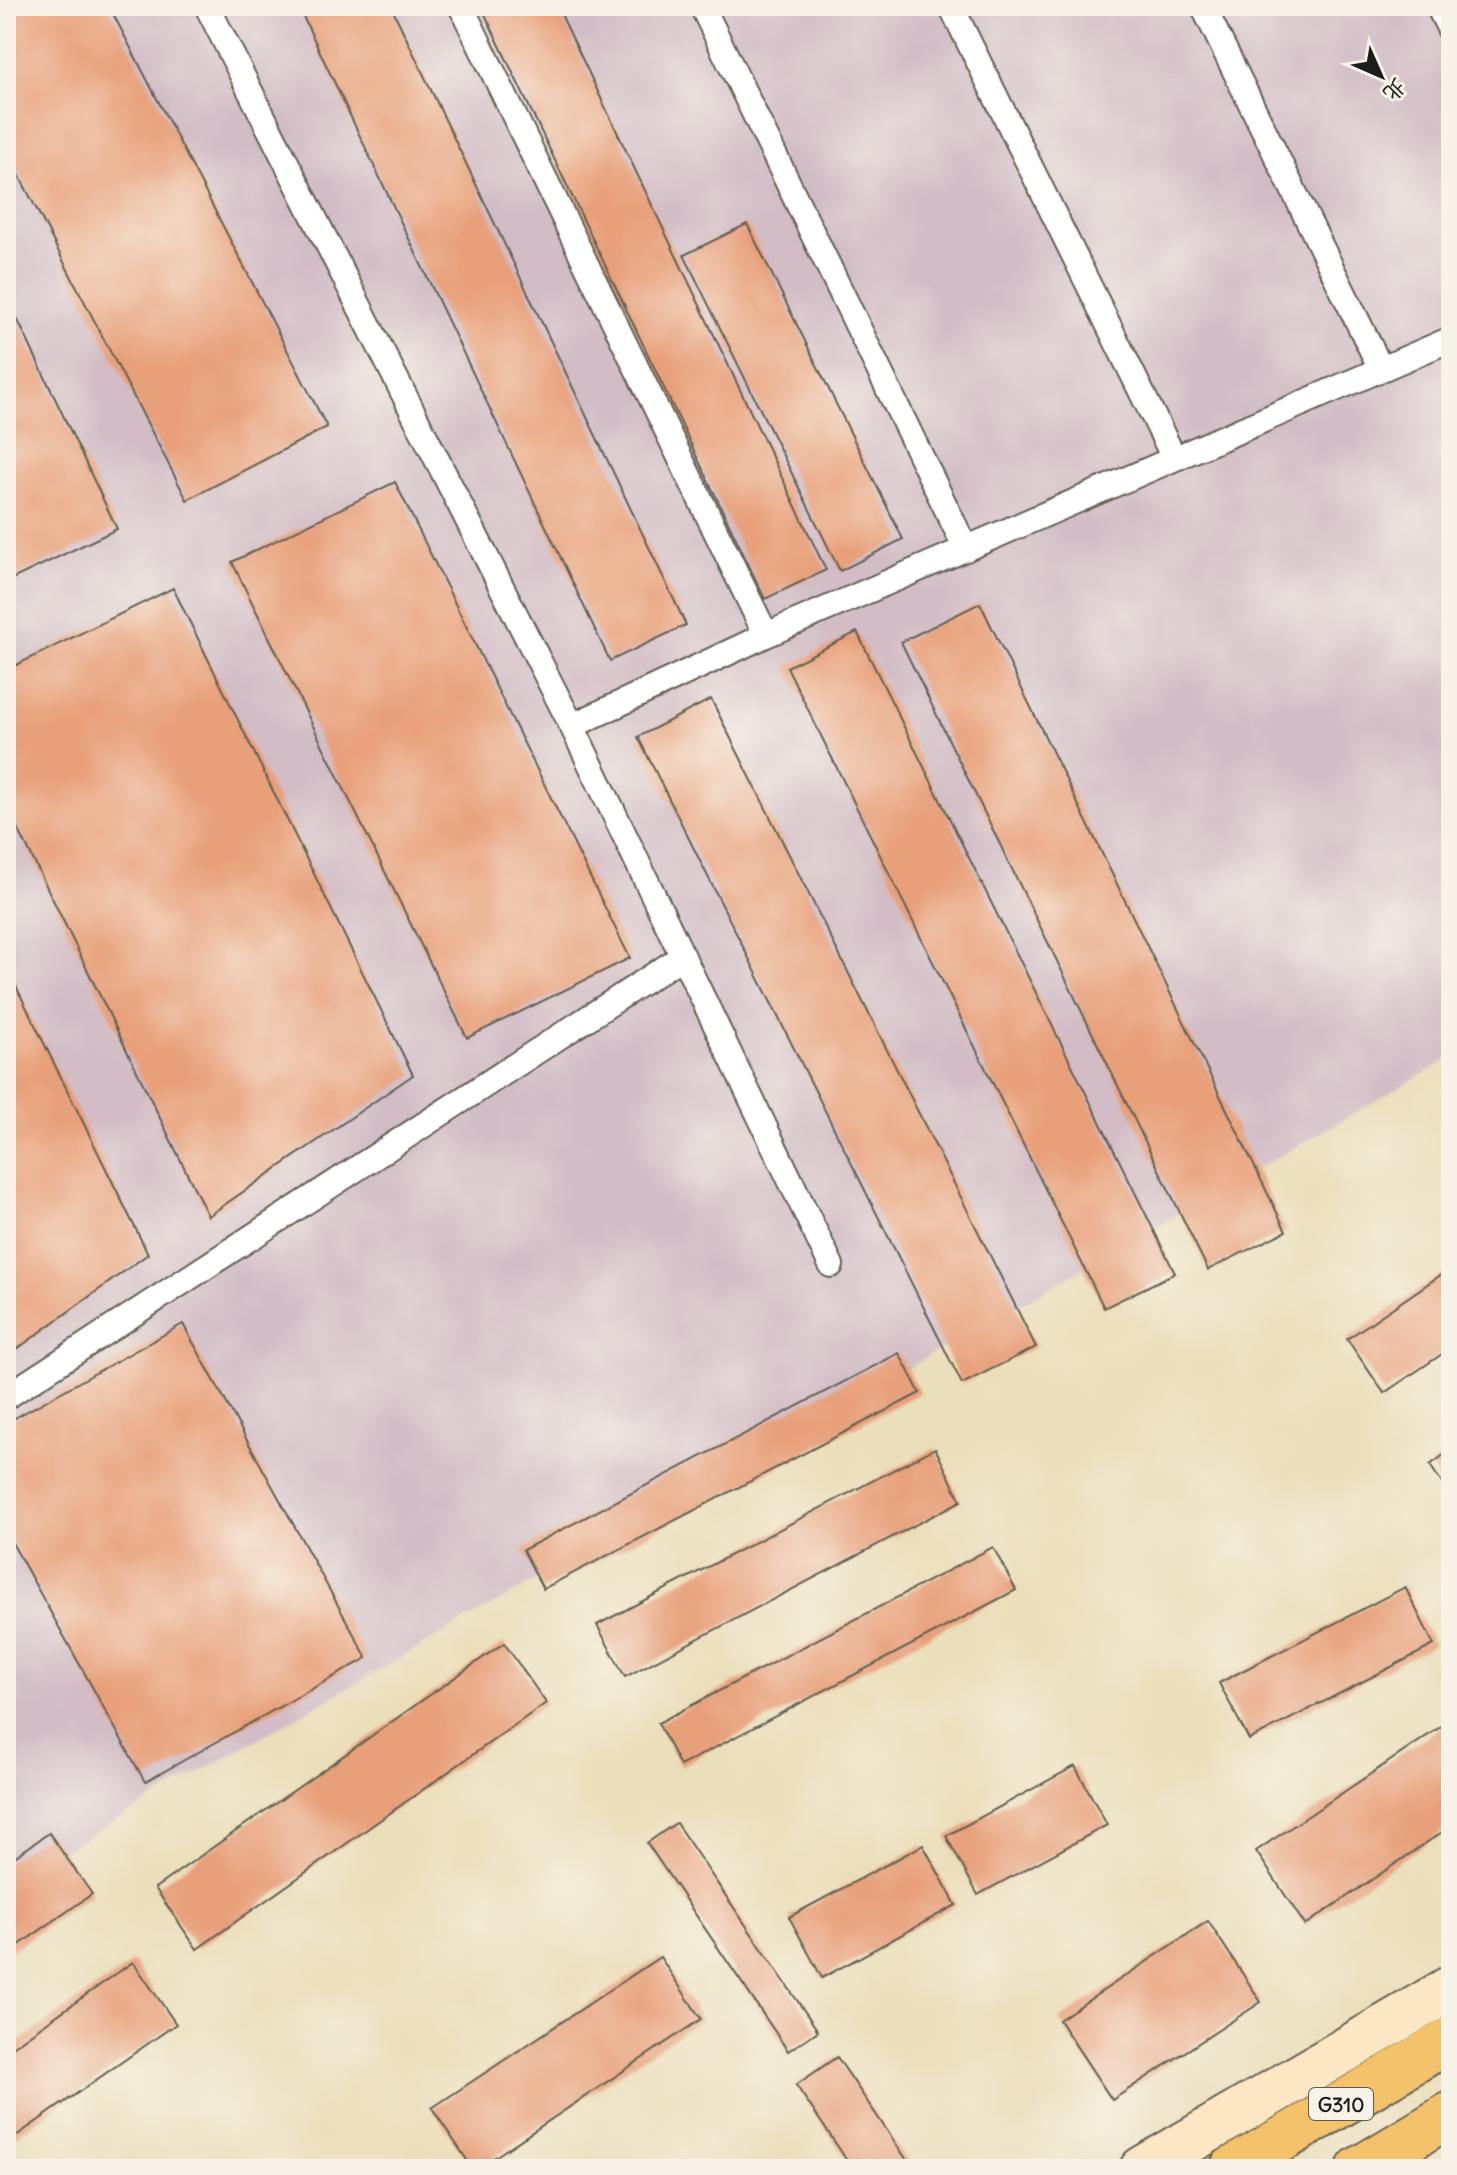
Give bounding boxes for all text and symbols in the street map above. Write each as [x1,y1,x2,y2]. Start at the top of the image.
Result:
north arrow [1341,36,1421,116]
text: 北 [1377,72,1413,108]
road number: G310 [1309,2088,1373,2120]

